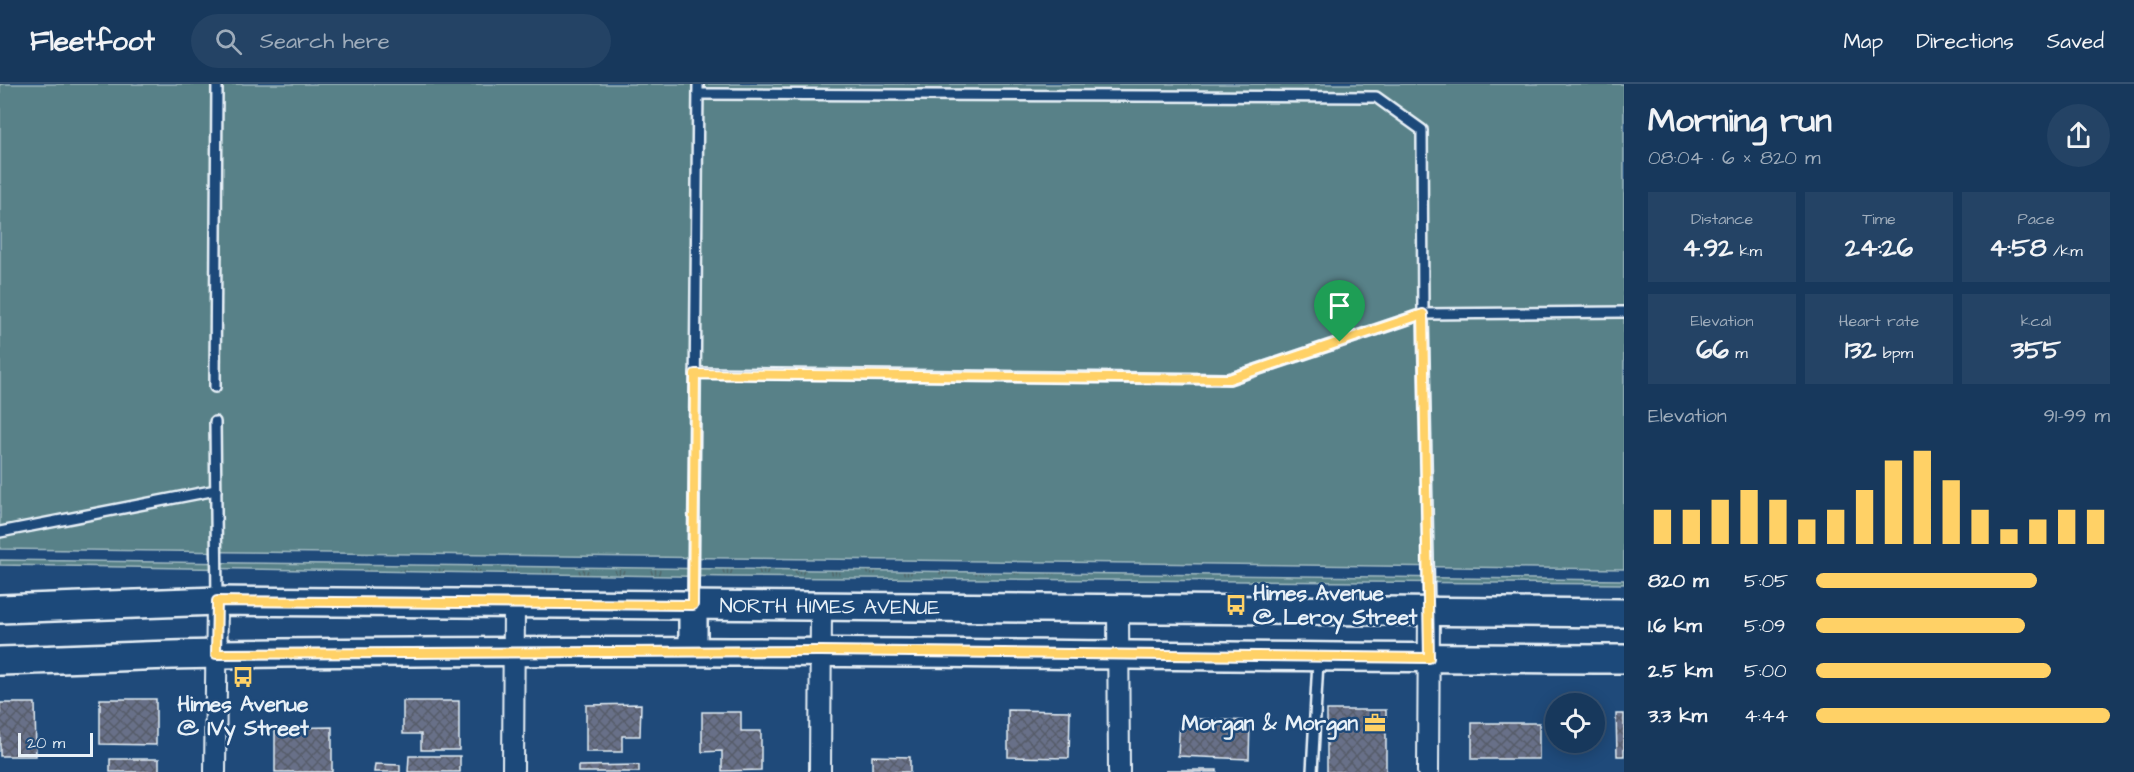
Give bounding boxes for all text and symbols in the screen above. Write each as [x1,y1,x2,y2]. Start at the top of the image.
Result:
search box [191,14,611,68]
text: Fleetfoot [30,22,155,61]
icon: search [212,25,245,58]
text: Search here [260,26,390,57]
text: Map [1843,27,1883,56]
text: Directions [1916,27,2014,56]
text: Saved [2047,27,2104,56]
text: Morning run [1648,98,1832,144]
button: share [2047,104,2110,167]
text: 08:04 · 6 × 820 m [1648,144,1821,172]
text: Distance [1691,208,1753,230]
text: Time [1862,208,1896,230]
text: Pace [2017,208,2055,230]
text: 4.92 [1682,230,1733,266]
text: 24:26 [1845,230,1913,266]
text: 4:58 [1989,230,2047,266]
text: km [1733,240,1762,262]
text: /km [2047,240,2083,262]
pin [1314,280,1365,342]
icon: arrive [1323,289,1356,322]
text: Elevation [1691,310,1753,332]
text: Heart rate [1839,310,1919,332]
text: kcal [2021,310,2051,332]
text: 66 [1696,332,1729,368]
text: 132 [1845,332,1876,368]
text: 355 [2011,332,2061,368]
text: m [1729,342,1748,364]
text: bpm [1876,342,1913,364]
text: Elevation [1648,402,1727,430]
text: 91–99 m [2043,402,2110,430]
text: 820 m [1648,567,1709,595]
text: 5:05 [1744,567,1788,595]
place label: Himes Avenue @ Leroy Street [1253,579,1418,635]
street label: NORTH HIMES AVENUE [719,591,941,622]
bus stop icon: Himes Avenue @ Leroy Street [1224,593,1248,617]
text: 1.6 km [1648,612,1702,640]
text: 5:09 [1744,612,1786,640]
text: 2.5 km [1648,657,1712,685]
text: 5:00 [1744,657,1787,685]
bus stop icon: Himes Avenue @ IVy Street [231,665,255,689]
place label: Himes Avenue @ IVy Street [177,690,309,746]
map controls [1545,693,1605,753]
button: locate [1545,693,1605,753]
text: 3.3 km [1648,702,1707,730]
text: 4:44 [1744,702,1788,730]
place label: Morgan & Morgan [1182,709,1358,740]
office icon: Morgan & Morgan [1363,711,1387,735]
scale bar [18,730,93,758]
text: 20 m [27,732,65,754]

